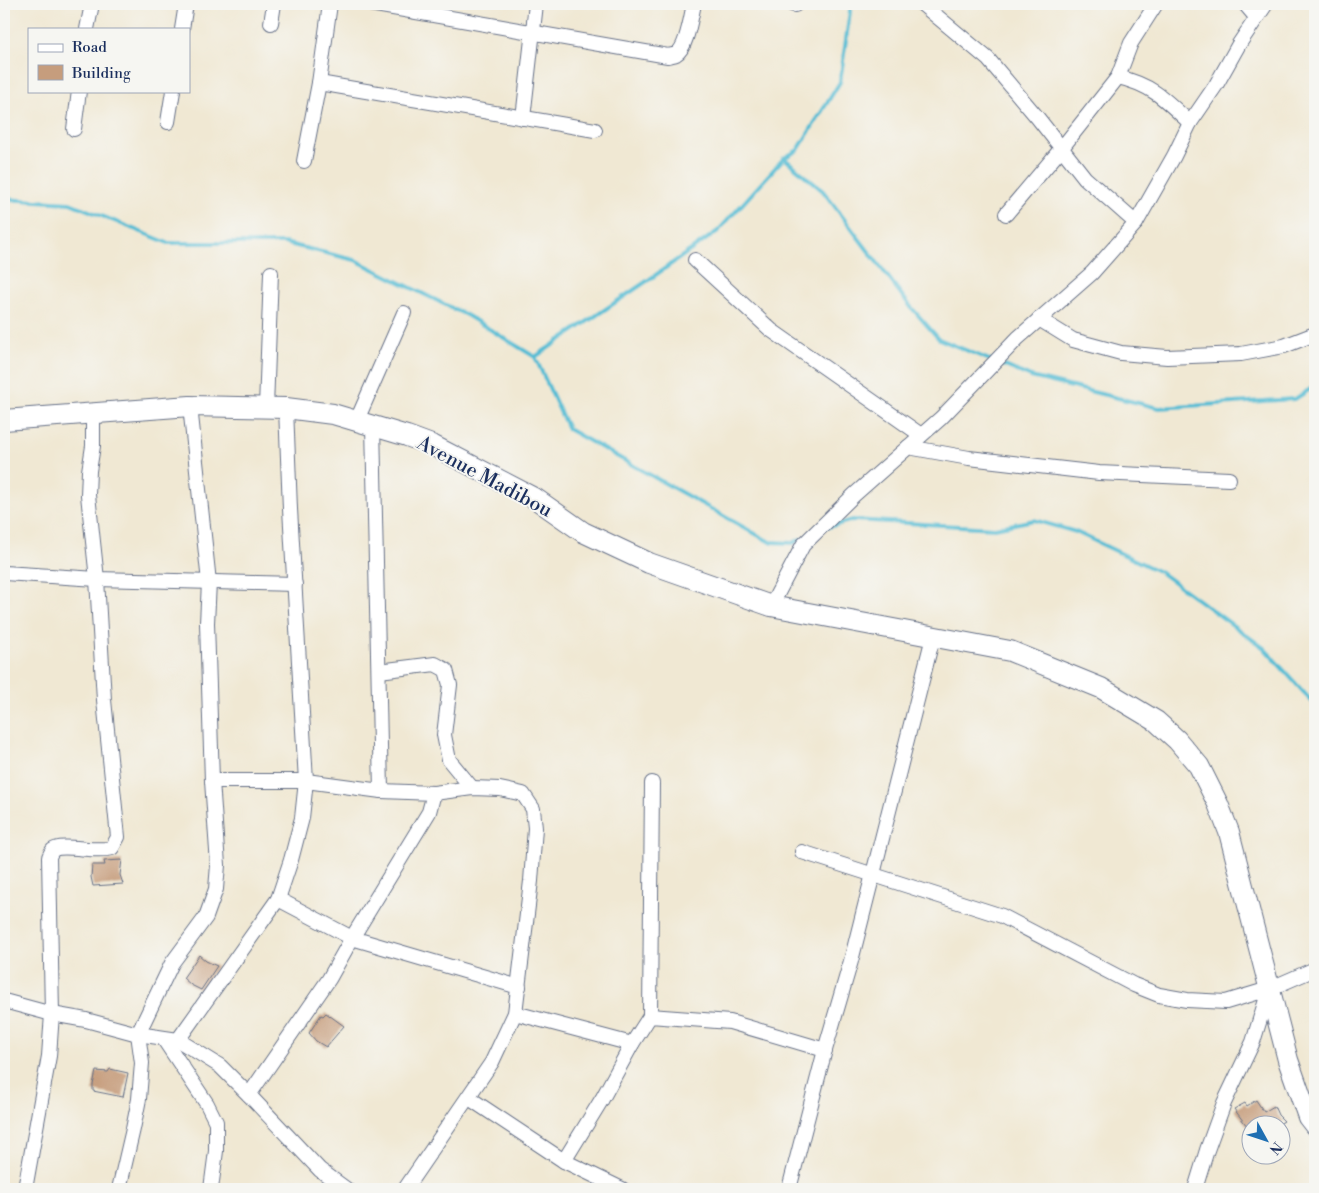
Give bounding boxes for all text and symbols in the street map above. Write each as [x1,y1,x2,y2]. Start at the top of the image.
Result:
legend [28,28,190,92]
text: Road [72,38,107,57]
text: Building [71,64,131,83]
street label: Avenue Madibou [411,431,557,524]
north arrow [1242,1116,1292,1166]
text: N [1265,1138,1286,1158]

